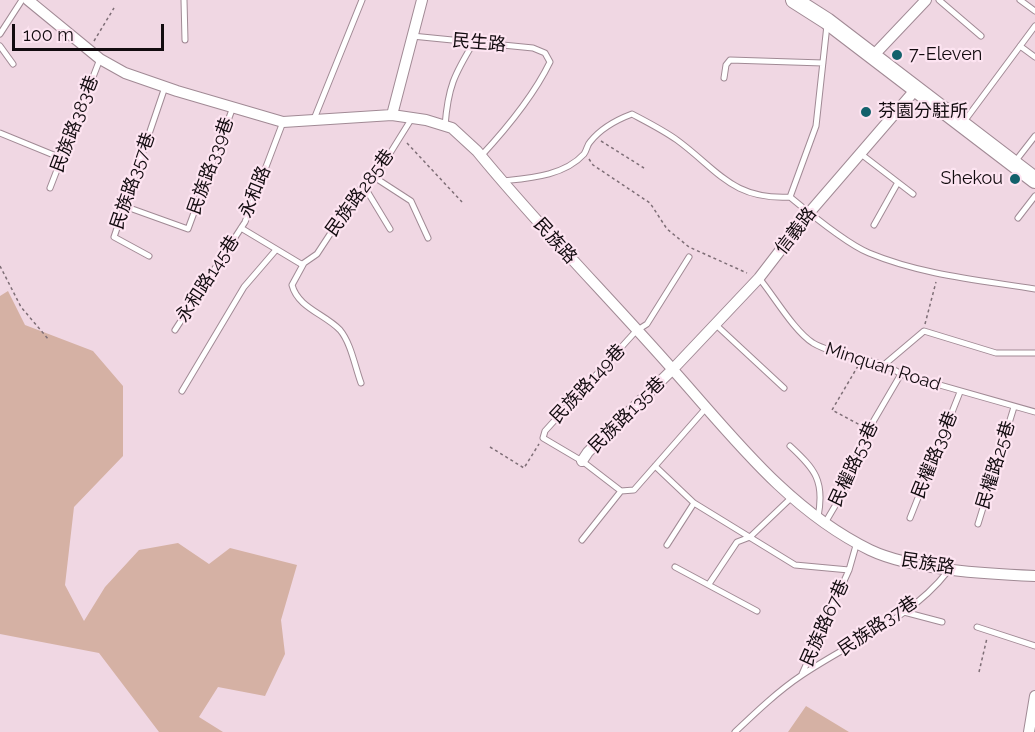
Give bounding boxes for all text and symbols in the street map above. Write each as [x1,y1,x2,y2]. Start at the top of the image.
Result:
scale bar [15,12,166,50]
text: 100 m [23,24,74,45]
street label: 民生路 [451,30,507,56]
place label: 7-Eleven [909,44,982,66]
marker: 7-Eleven [890,48,904,62]
street label: 民族路383巷 [47,73,103,175]
place label: 芬園分駐所 [878,101,968,123]
marker: 芬園分駐所 [859,105,873,119]
street label: 民族路339巷 [183,114,239,218]
street label: 民族路357巷 [106,130,160,232]
street label: 民族路285巷 [321,145,399,241]
street label: 永和路 [235,163,275,221]
place label: Shekou [941,168,1003,190]
marker: Shekou [1008,172,1022,186]
street label: 信義路 [771,203,821,259]
street label: 民族路 [529,214,581,268]
street label: 永和路145巷 [172,231,244,327]
street label: Minquan Road [823,338,943,396]
street label: 民族路149巷 [546,340,630,428]
street label: 民族路135巷 [584,372,670,458]
street label: 民權路39巷 [908,408,962,502]
street label: 民權路53巷 [825,418,883,510]
street label: 民權路25巷 [972,418,1020,512]
street label: 民族路 [900,549,956,579]
street label: 民族路67巷 [796,576,854,670]
street label: 民族路37巷 [834,592,922,660]

